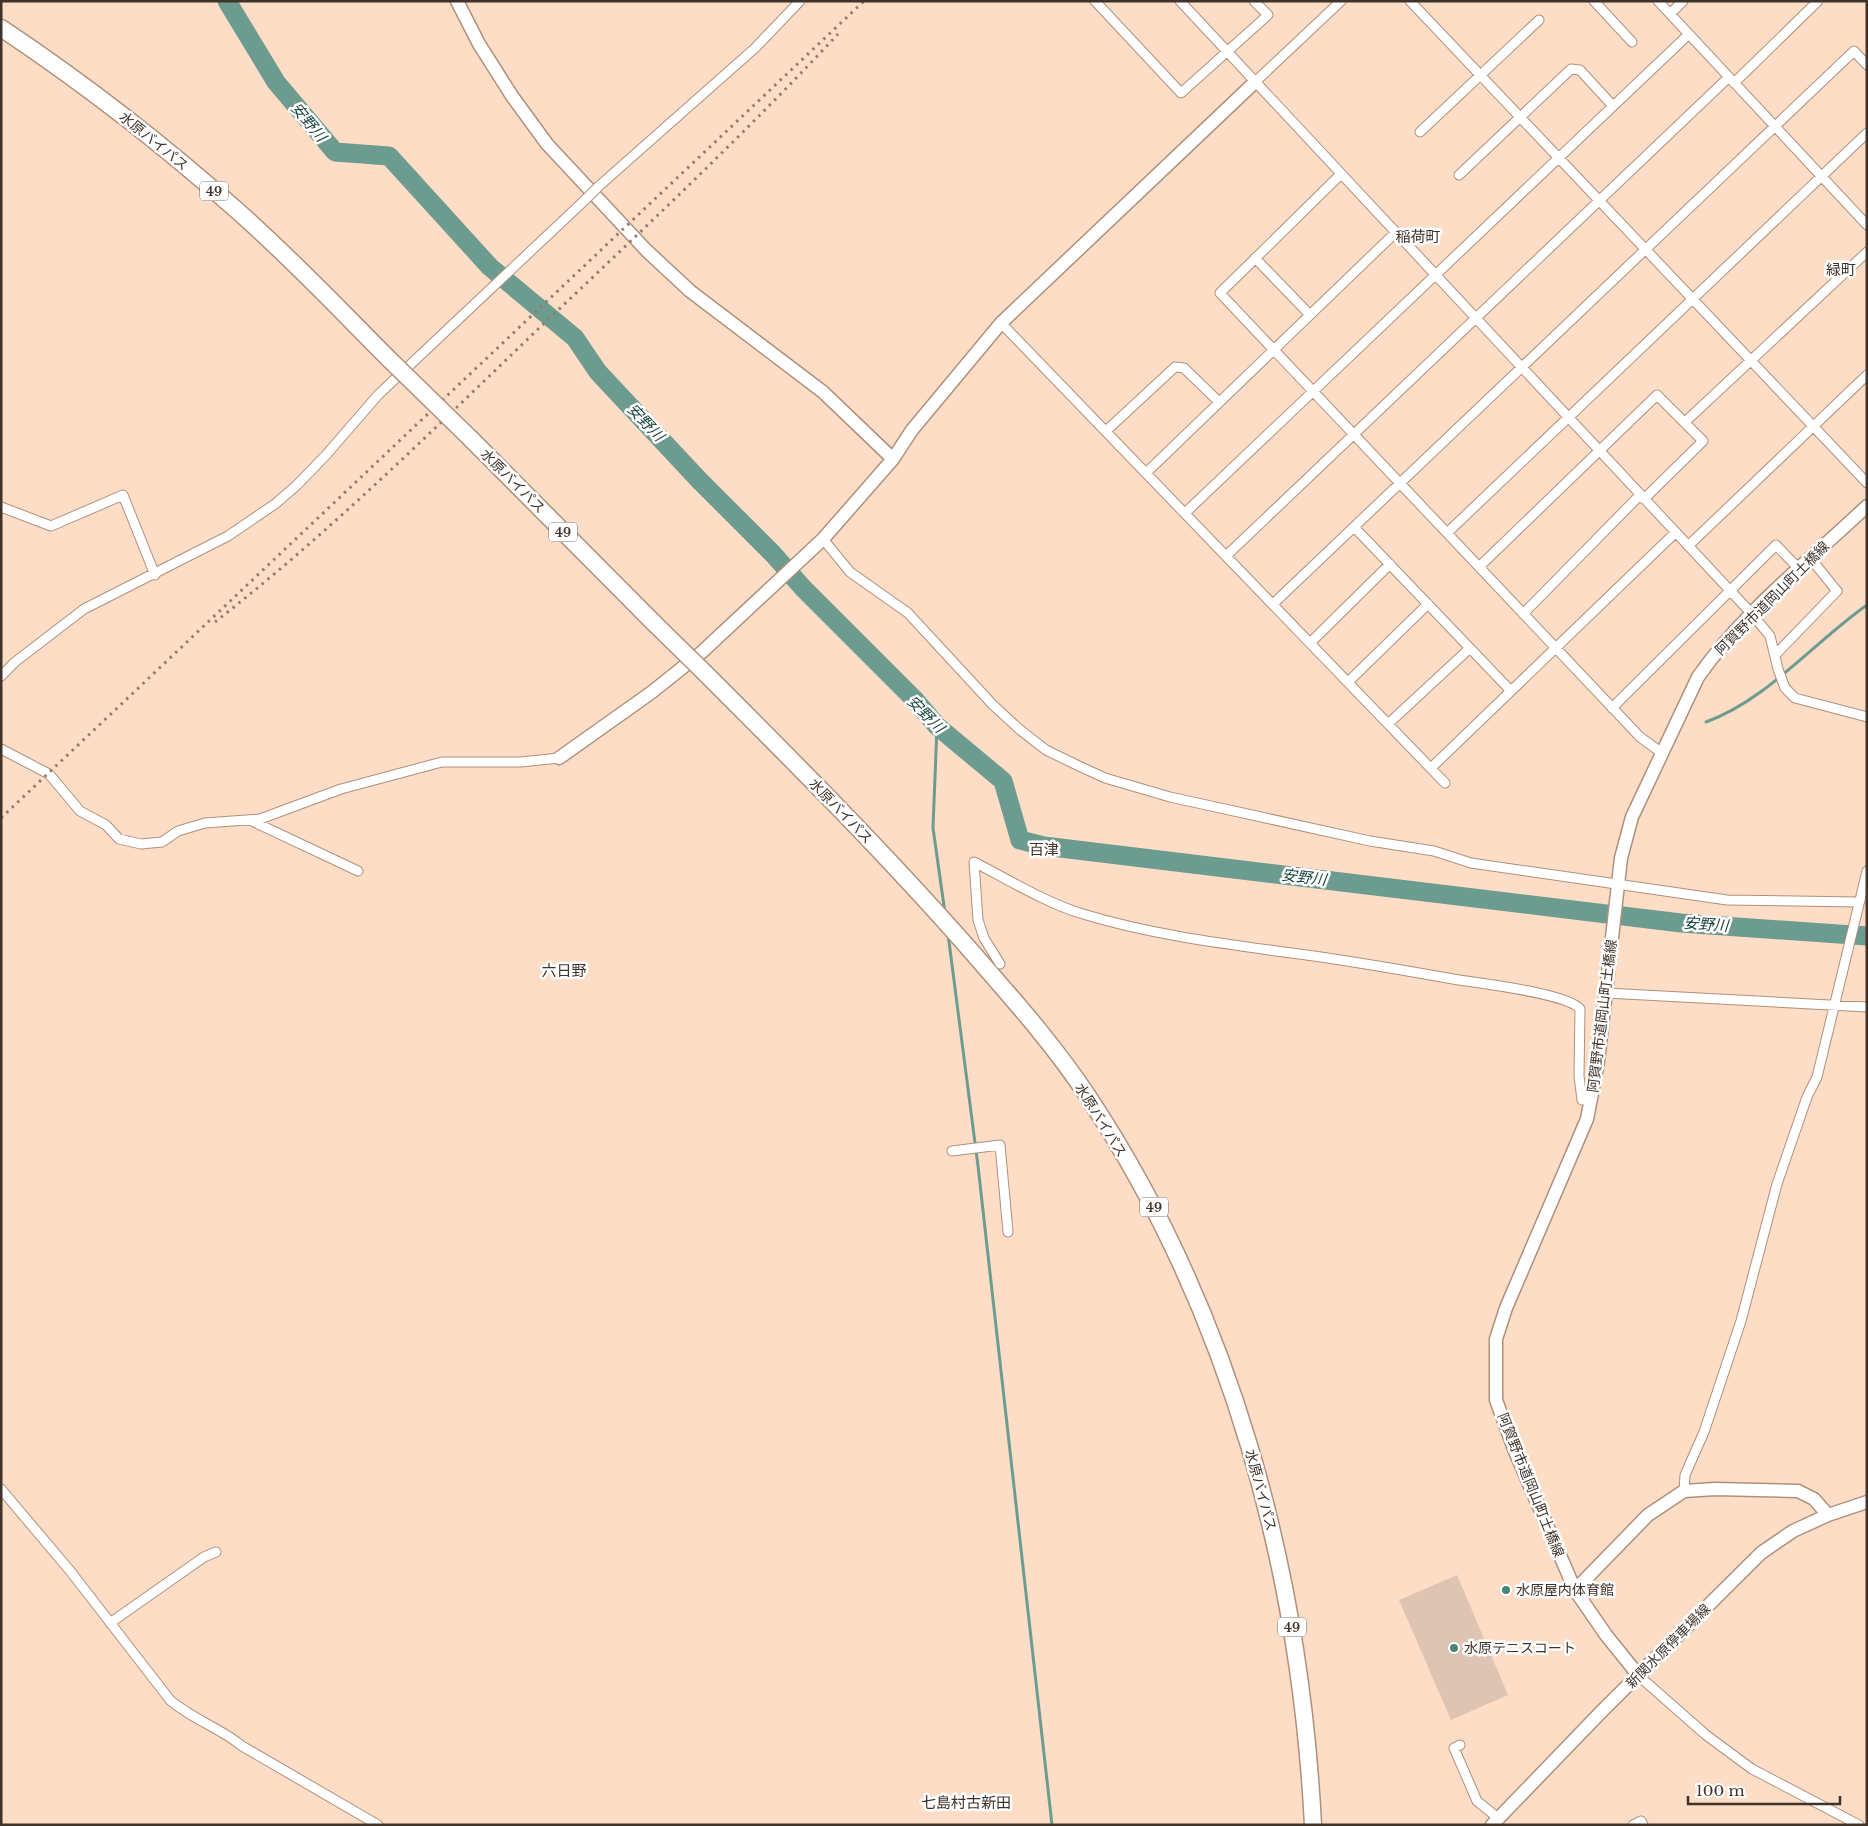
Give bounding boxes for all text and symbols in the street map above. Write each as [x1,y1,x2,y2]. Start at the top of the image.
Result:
water label: 安野川 [287,99,332,147]
street label: 水原バイパス [116,108,192,174]
road number: 49 [200,182,228,200]
district label: 稲荷町 [1395,227,1441,246]
district label: 緑町 [1826,260,1856,279]
water label: 安野川 [624,399,670,446]
street label: 水原バイパス [477,445,549,517]
road number: 49 [549,522,577,542]
street label: 阿賀野市道岡山町土橋線 [1711,537,1833,659]
water label: 安野川 [903,691,950,738]
street label: 水原バイパス [805,775,877,847]
district label: 百津 [1029,840,1059,859]
water label: 安野川 [1281,865,1329,889]
water label: 安野川 [1683,913,1731,935]
street label: 阿賀野市道岡山町土橋線 [1584,938,1620,1094]
district label: 六日野 [541,961,587,980]
street label: 水原バイパス [1071,1080,1131,1160]
road number: 49 [1140,1198,1168,1216]
street label: 阿賀野市道岡山町土橋線 [1494,1410,1568,1560]
street label: 水原バイパス [1241,1447,1281,1533]
place label: 水原屋内体育館 [1516,1581,1614,1599]
marker: 水原屋内体育館 [1500,1584,1512,1596]
street label: 新関水原停車場線 [1622,1600,1714,1692]
road number: 49 [1278,1618,1306,1636]
place label: 水原テニスコート [1464,1639,1576,1657]
marker: 水原テニスコート [1448,1642,1460,1654]
scale bar [1688,1774,1840,1806]
text: 100 m [1696,1781,1745,1800]
district label: 七島村古新田 [921,1793,1011,1812]

